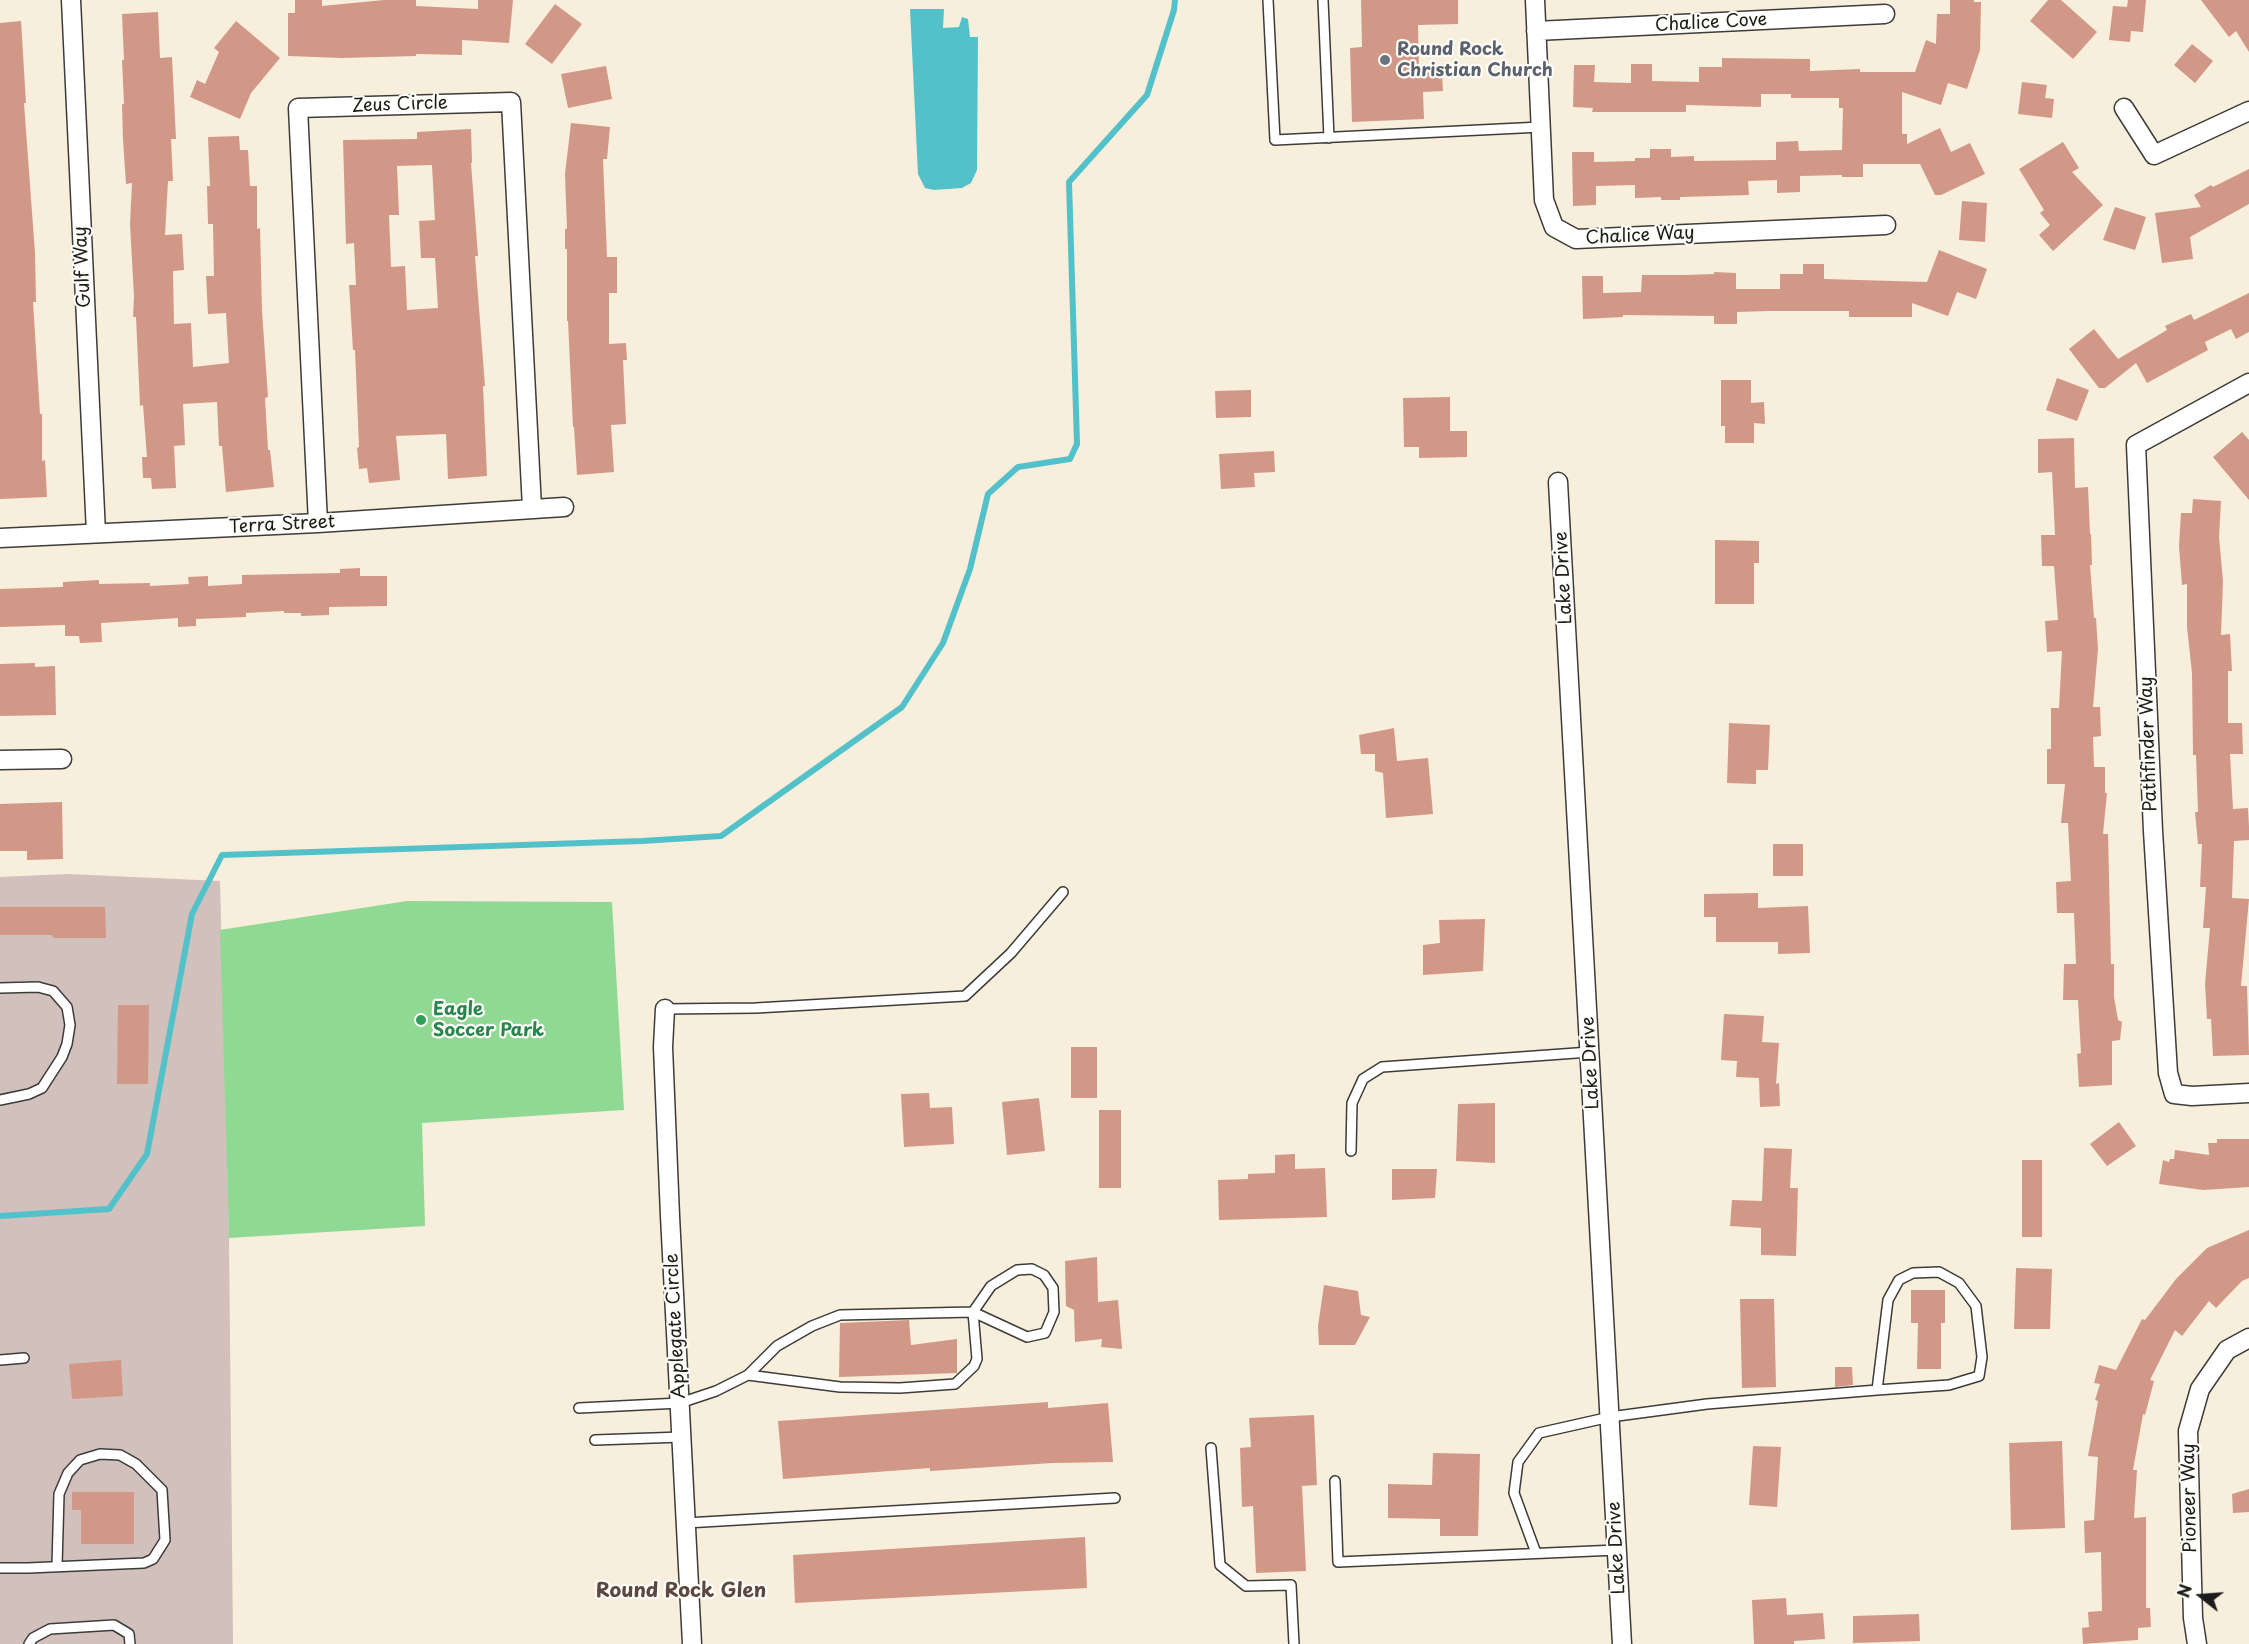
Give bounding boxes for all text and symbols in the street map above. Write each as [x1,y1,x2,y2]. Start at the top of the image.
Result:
street label: Chalice Cove [1654,9,1768,37]
place label: Round Rock Christian Church [1397,39,1553,82]
marker: Round Rock Christian Church [1378,53,1392,67]
street label: Zeus Circle [352,93,448,117]
street label: Chalice Way [1585,222,1695,250]
street label: Gulf Way [70,226,96,308]
street label: Terra Street [228,511,336,539]
street label: Lake Drive [1551,531,1577,625]
street label: Pathfinder Way [2136,676,2162,812]
place label: Eagle Soccer Park [433,999,544,1042]
marker: Eagle Soccer Park [414,1013,428,1027]
street label: Lake Drive [1578,1016,1604,1110]
street label: Applegate Circle [661,1253,691,1399]
street label: Pioneer Way [2178,1443,2202,1553]
street label: Lake Drive [1604,1501,1630,1595]
north arrow [2171,1566,2231,1626]
district label: Round Rock Glen [596,1579,766,1603]
text: N [2170,1581,2197,1600]

